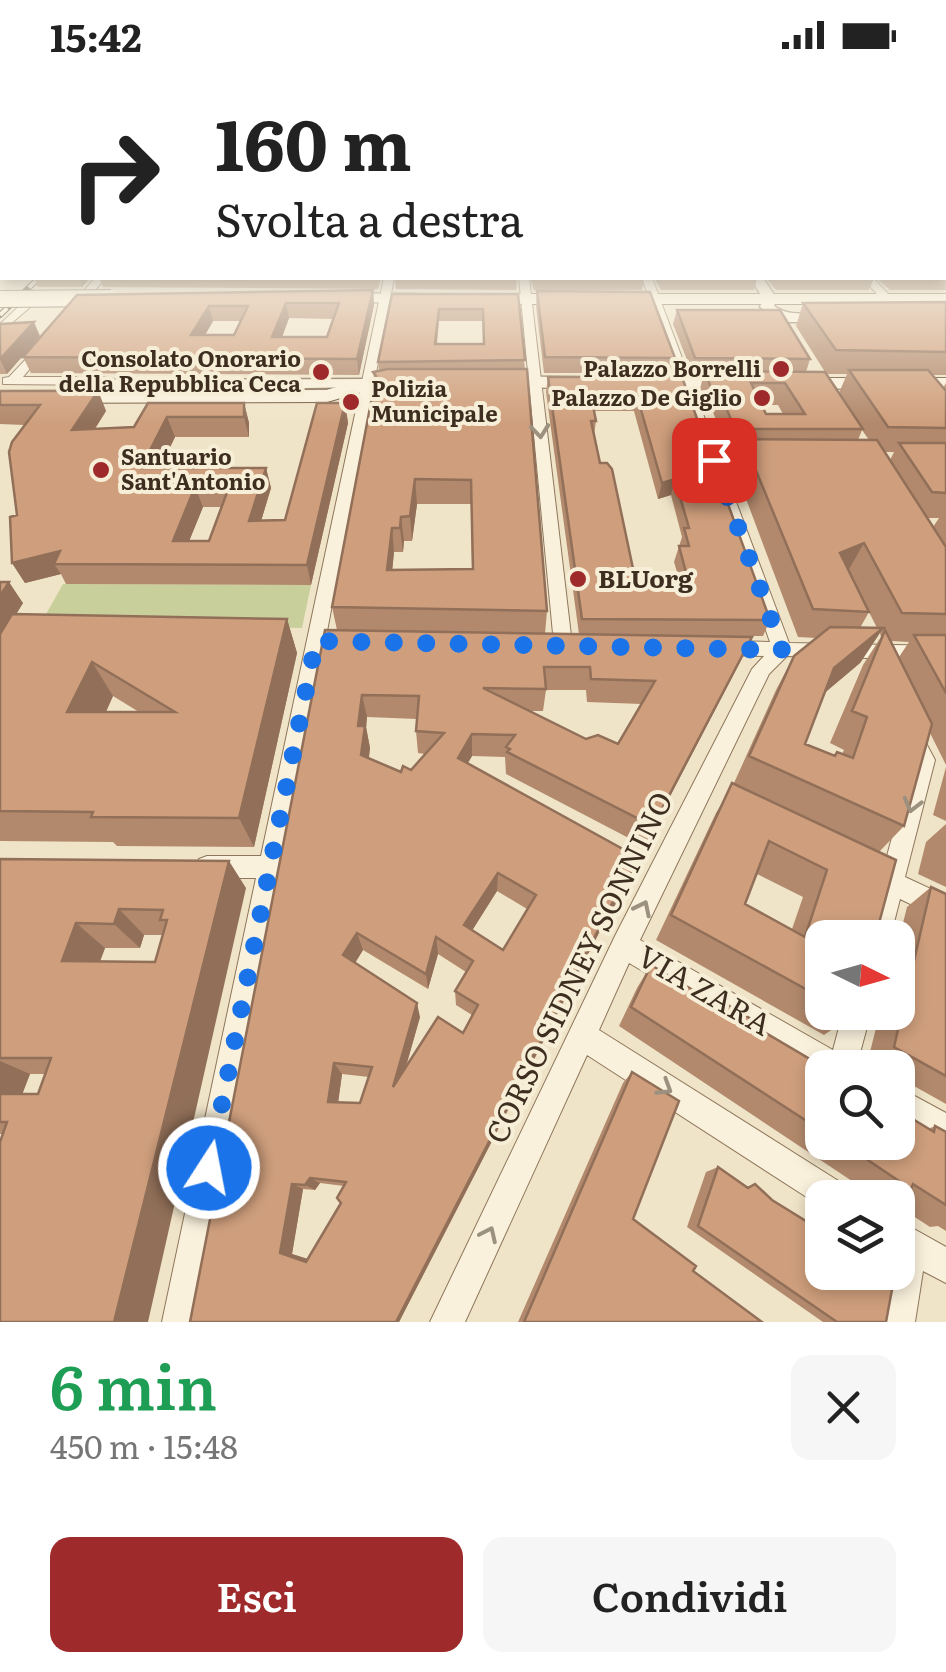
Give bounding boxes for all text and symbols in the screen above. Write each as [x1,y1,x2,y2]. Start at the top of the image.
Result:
text: 15:42 [50,7,142,64]
text: 160 m [215,89,412,193]
icon: right [50,110,180,240]
text: Svolta a destra [215,184,524,251]
place label: Consolato Onorario della Repubblica Ceca [59,341,301,399]
place label: Palazzo Borrelli [583,351,761,384]
marker: Palazzo Borrelli [770,358,792,380]
marker: Consolato Onorario della Repubblica Ceca [310,361,332,383]
place label: Polizia Municipale [371,371,498,429]
place label: Palazzo De Giglio [551,380,742,413]
marker: Palazzo De Giglio [751,387,773,409]
marker: Polizia Municipale [340,391,362,413]
pin [672,418,757,503]
one-way arrow [529,423,550,439]
icon: arrive [687,433,742,488]
place label: Santuario Sant'Antonio [121,439,265,497]
marker: Santuario Sant'Antonio [90,459,112,481]
place label: BLUorg [598,559,694,596]
marker: BLUorg [567,568,589,590]
street label: CORSO SIDNEY SONNINO [473,783,682,1150]
one-way arrow [903,796,924,813]
one-way arrow [630,901,650,919]
north arrow [805,920,915,1030]
map controls [805,920,915,1290]
street label: VIA ZARA [630,932,781,1044]
button: search [805,1050,915,1160]
one-way arrow [654,1076,672,1095]
position arrow [157,1116,261,1220]
button: layers [805,1180,915,1290]
one-way arrow [477,1226,497,1244]
text: 6 min [50,1339,217,1428]
button: close [791,1355,896,1460]
text: 450 m · 15:48 [50,1421,238,1469]
button: Esci [50,1537,463,1652]
button: Condividi [483,1537,896,1652]

